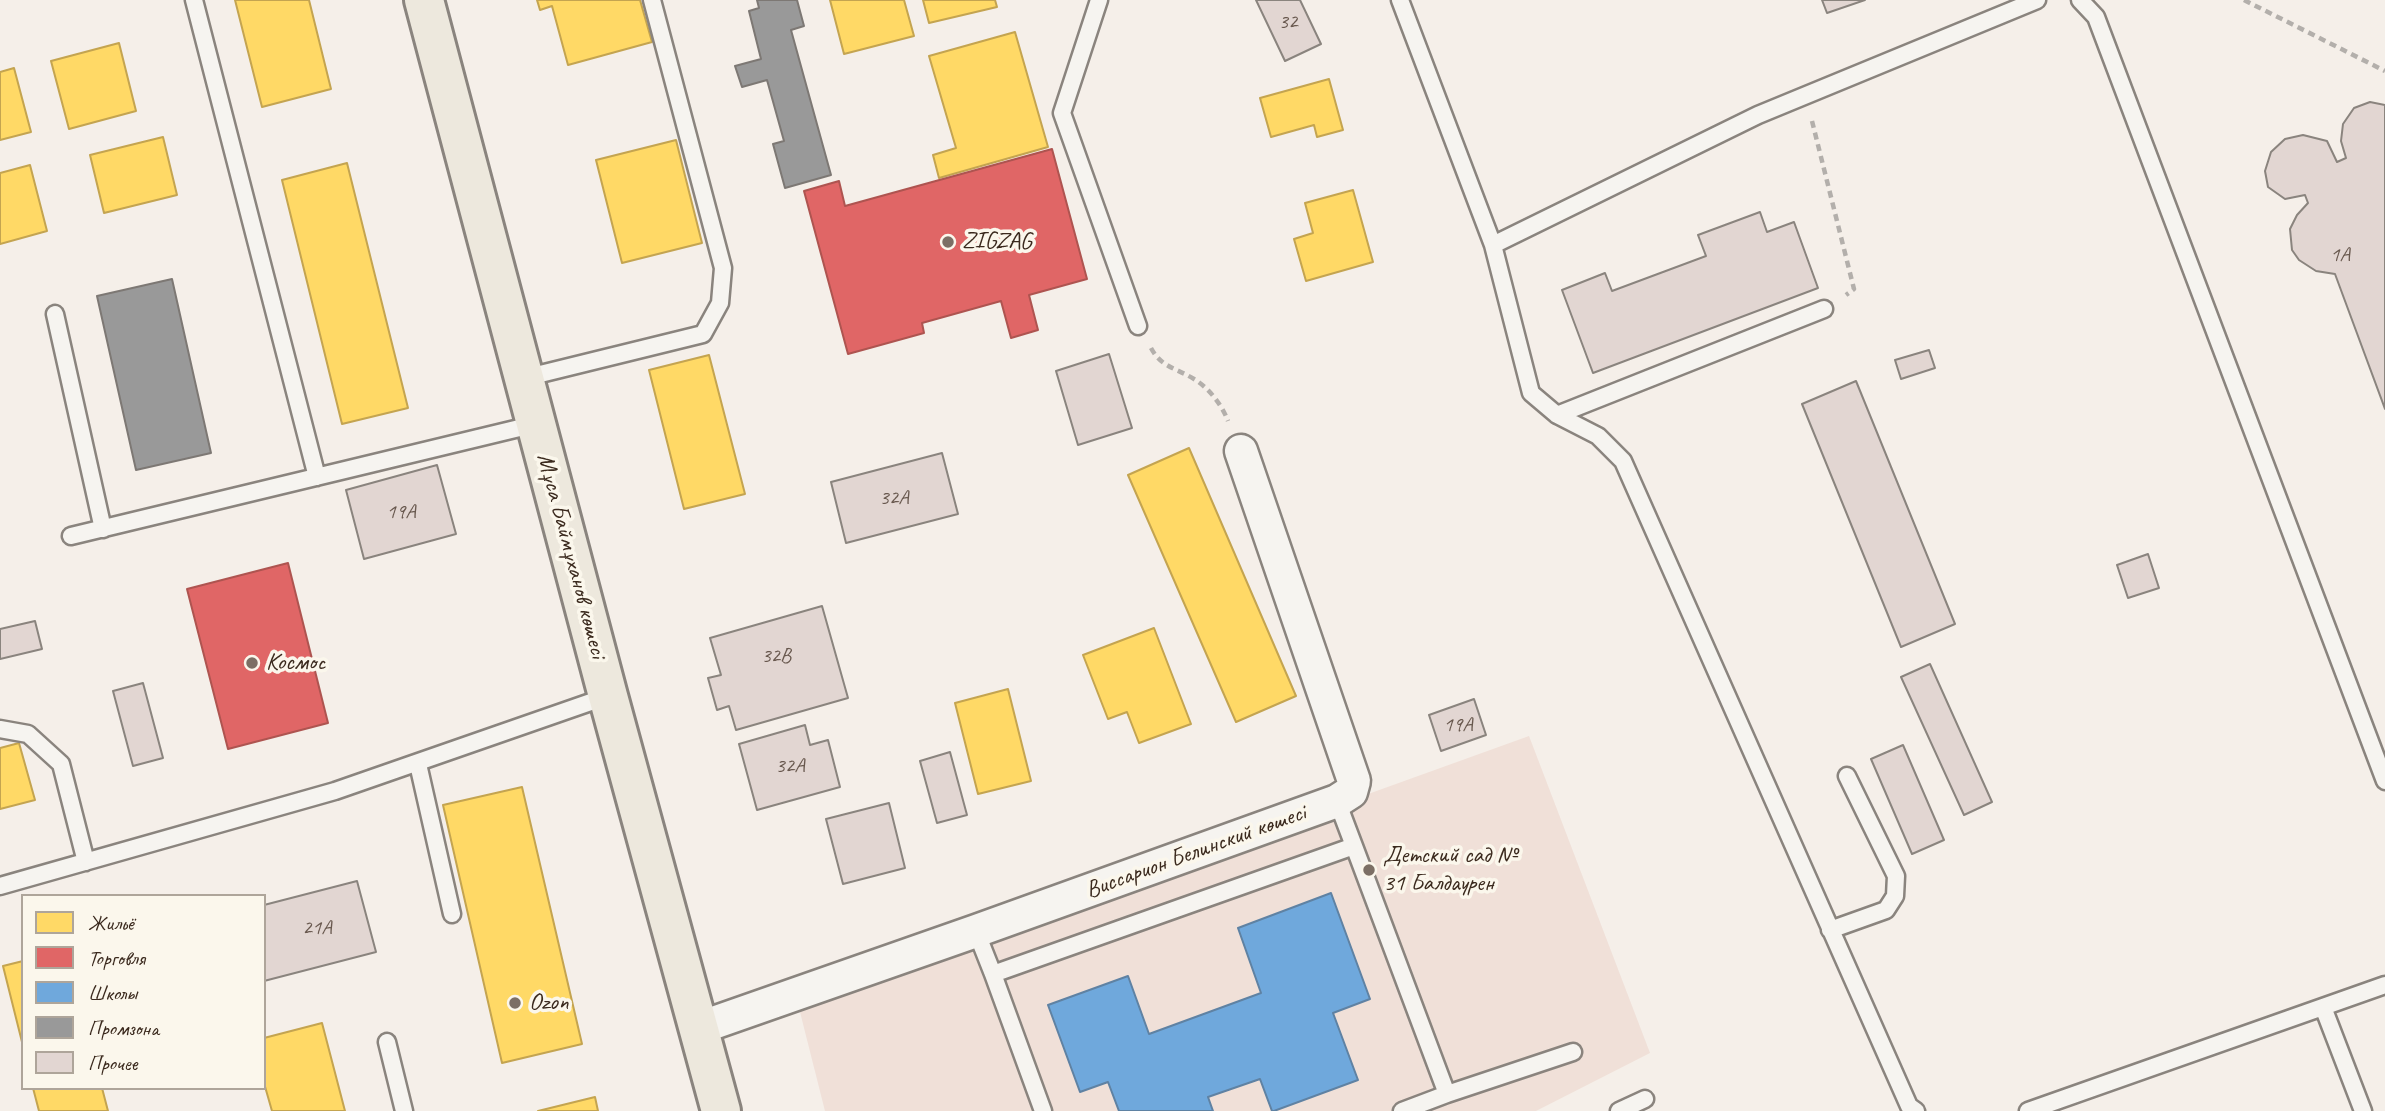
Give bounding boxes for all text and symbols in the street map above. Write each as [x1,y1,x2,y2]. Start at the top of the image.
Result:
house number: 32 [1279,9,1297,35]
place label: ZIGZAG [962,228,1031,256]
marker: ZIGZAG [940,234,956,250]
house number: 1А [2330,242,2350,268]
street label: Мұса Баймұханов көшесі [530,450,612,662]
house number: 32А [879,485,909,511]
house number: 19А [386,499,416,525]
house number: 32В [761,643,791,669]
place label: Космос [266,649,325,677]
marker: Космос [244,655,260,671]
house number: 19А [1443,712,1473,738]
house number: 32А [775,753,805,779]
street label: Виссарион Белинский көшесі [1082,799,1310,905]
place label: Детский сад № 31 Балдаурен [1383,842,1516,898]
marker: Детский сад № 31 Балдаурен [1361,862,1377,878]
legend [21,894,266,1090]
text: Жильё [88,910,134,936]
house number: 21А [302,915,332,941]
text: Торговля [88,945,145,971]
text: Школы [88,980,137,1006]
place label: Ozon [529,989,568,1017]
marker: Ozon [507,995,523,1011]
text: Промзона [88,1015,159,1041]
text: Прочее [88,1050,137,1076]

